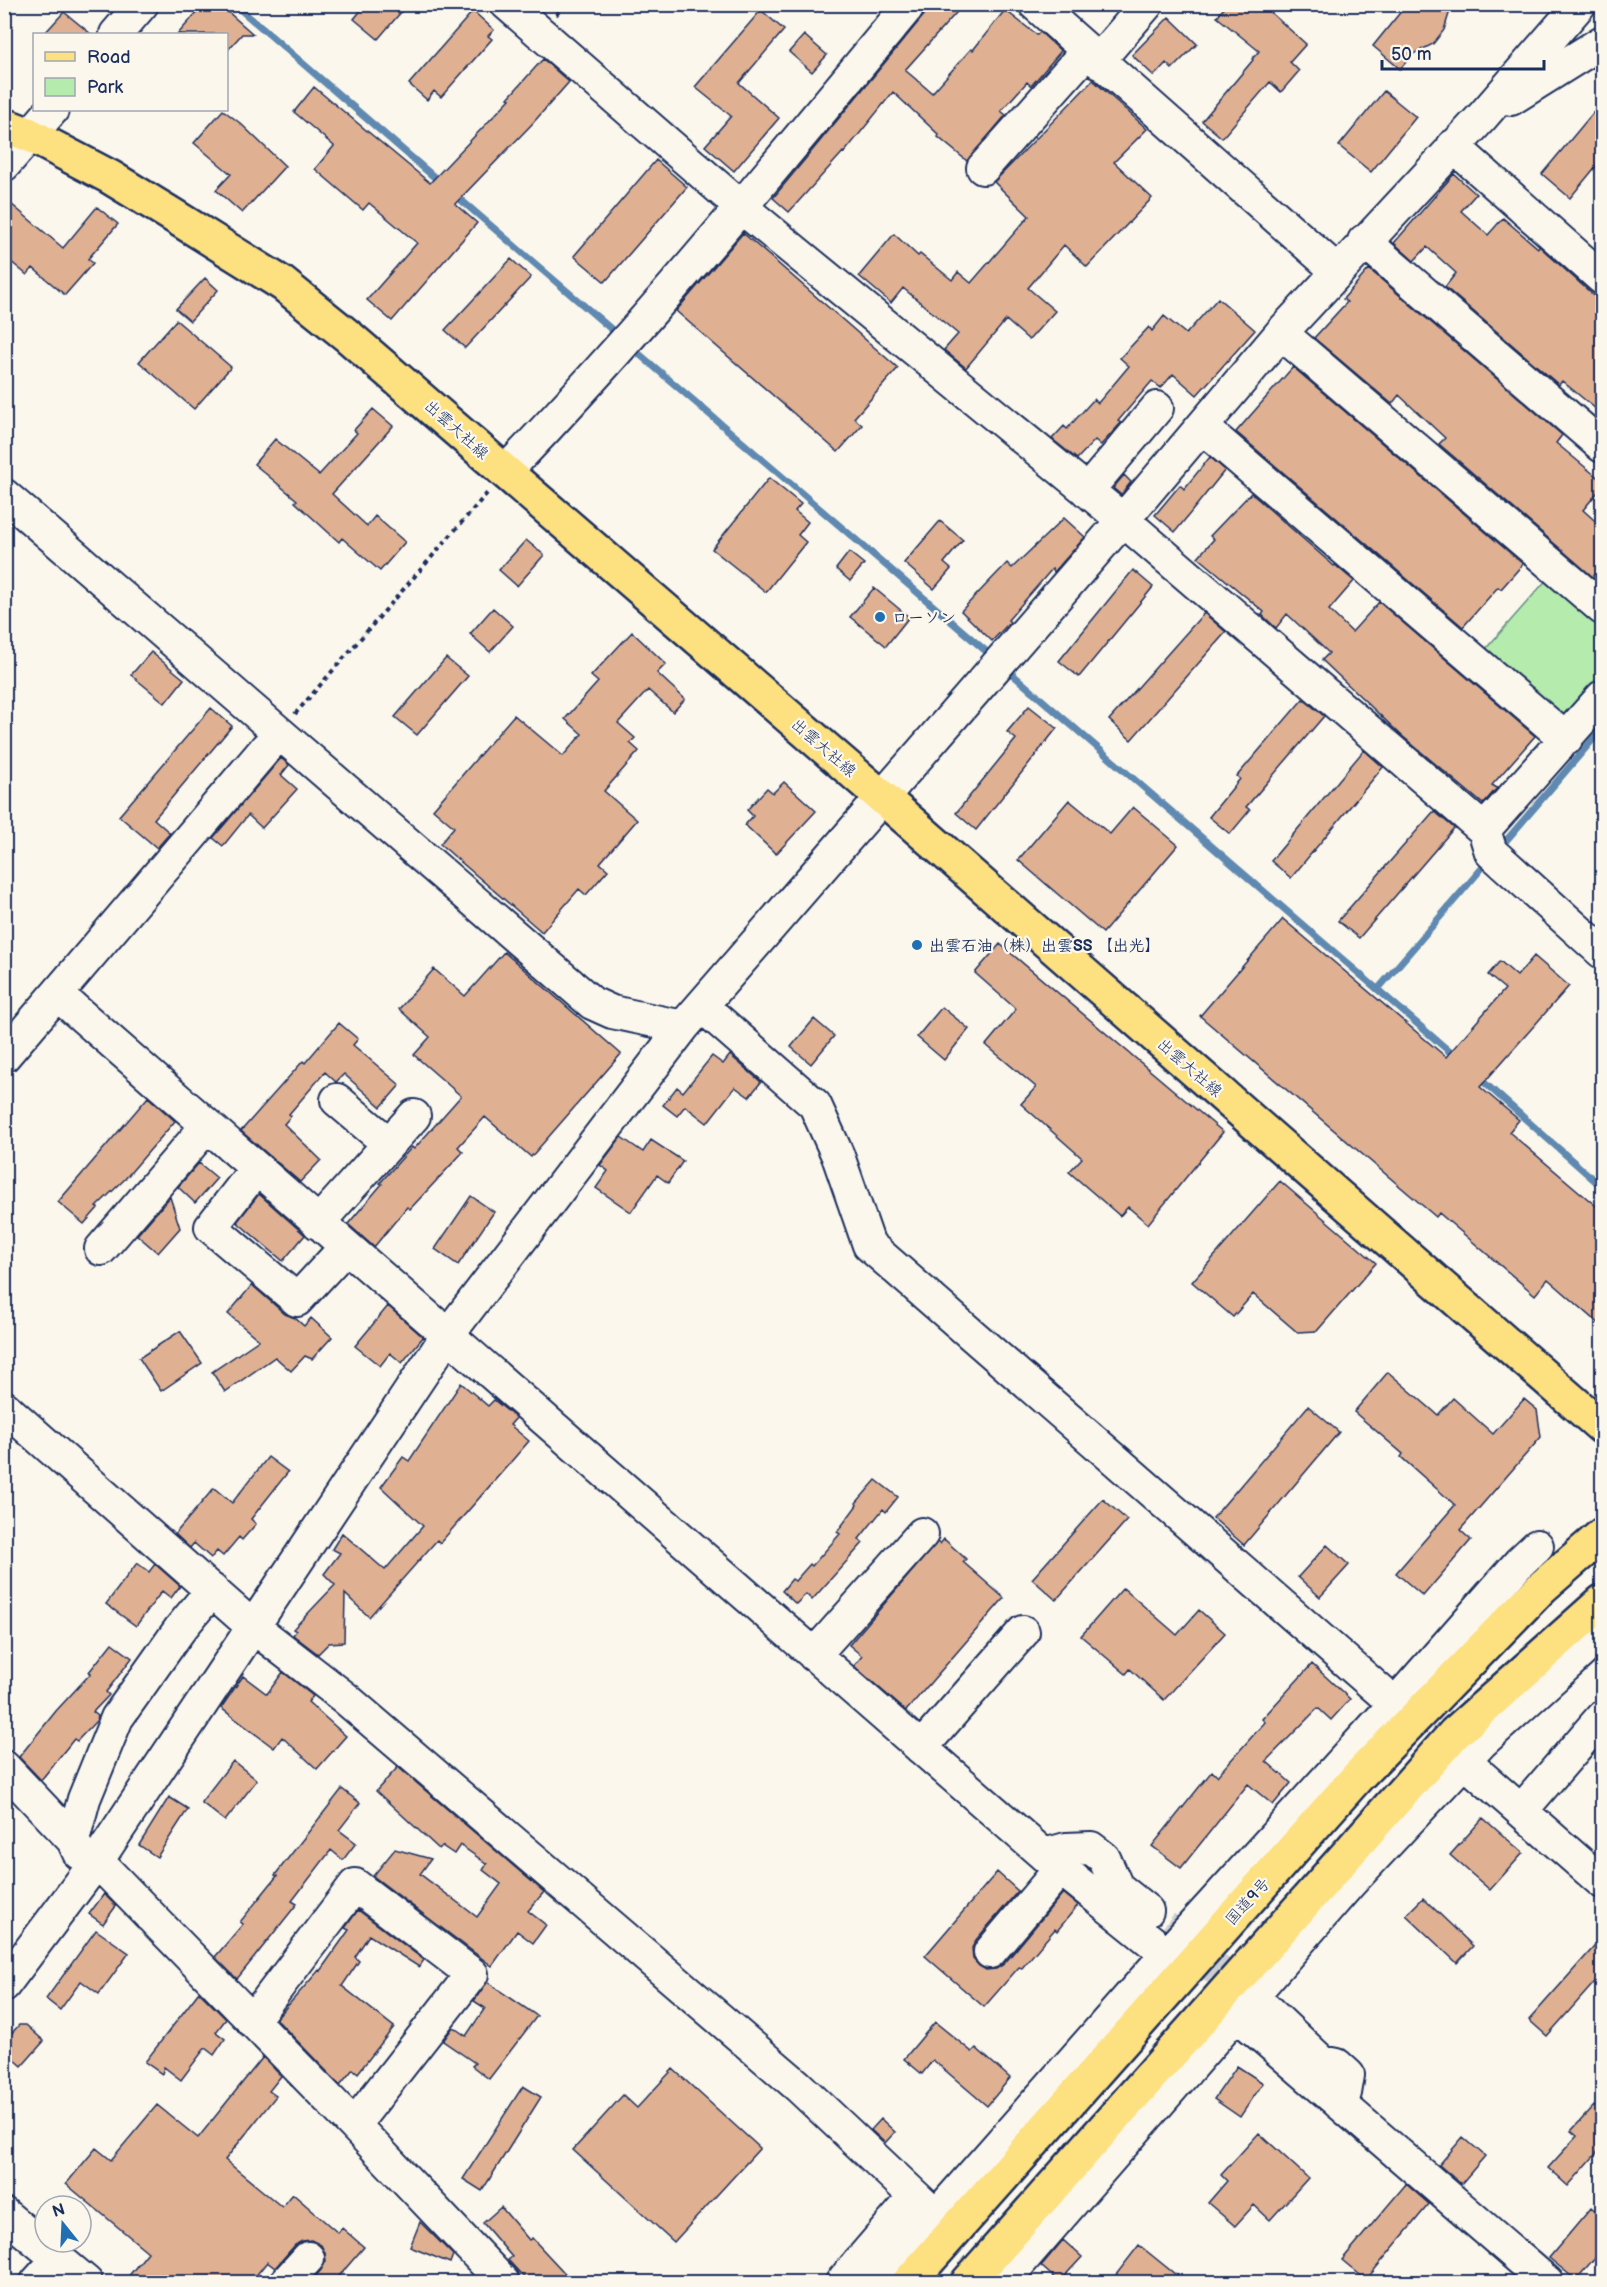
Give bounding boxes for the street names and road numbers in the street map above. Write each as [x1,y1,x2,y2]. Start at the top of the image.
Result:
street label: 出雲大社線 [420,396,492,464]
street label: 出雲大社線 [787,715,859,782]
street label: 出雲大社線 [1153,1035,1225,1102]
street label: 国道9号 [1222,1874,1274,1930]

